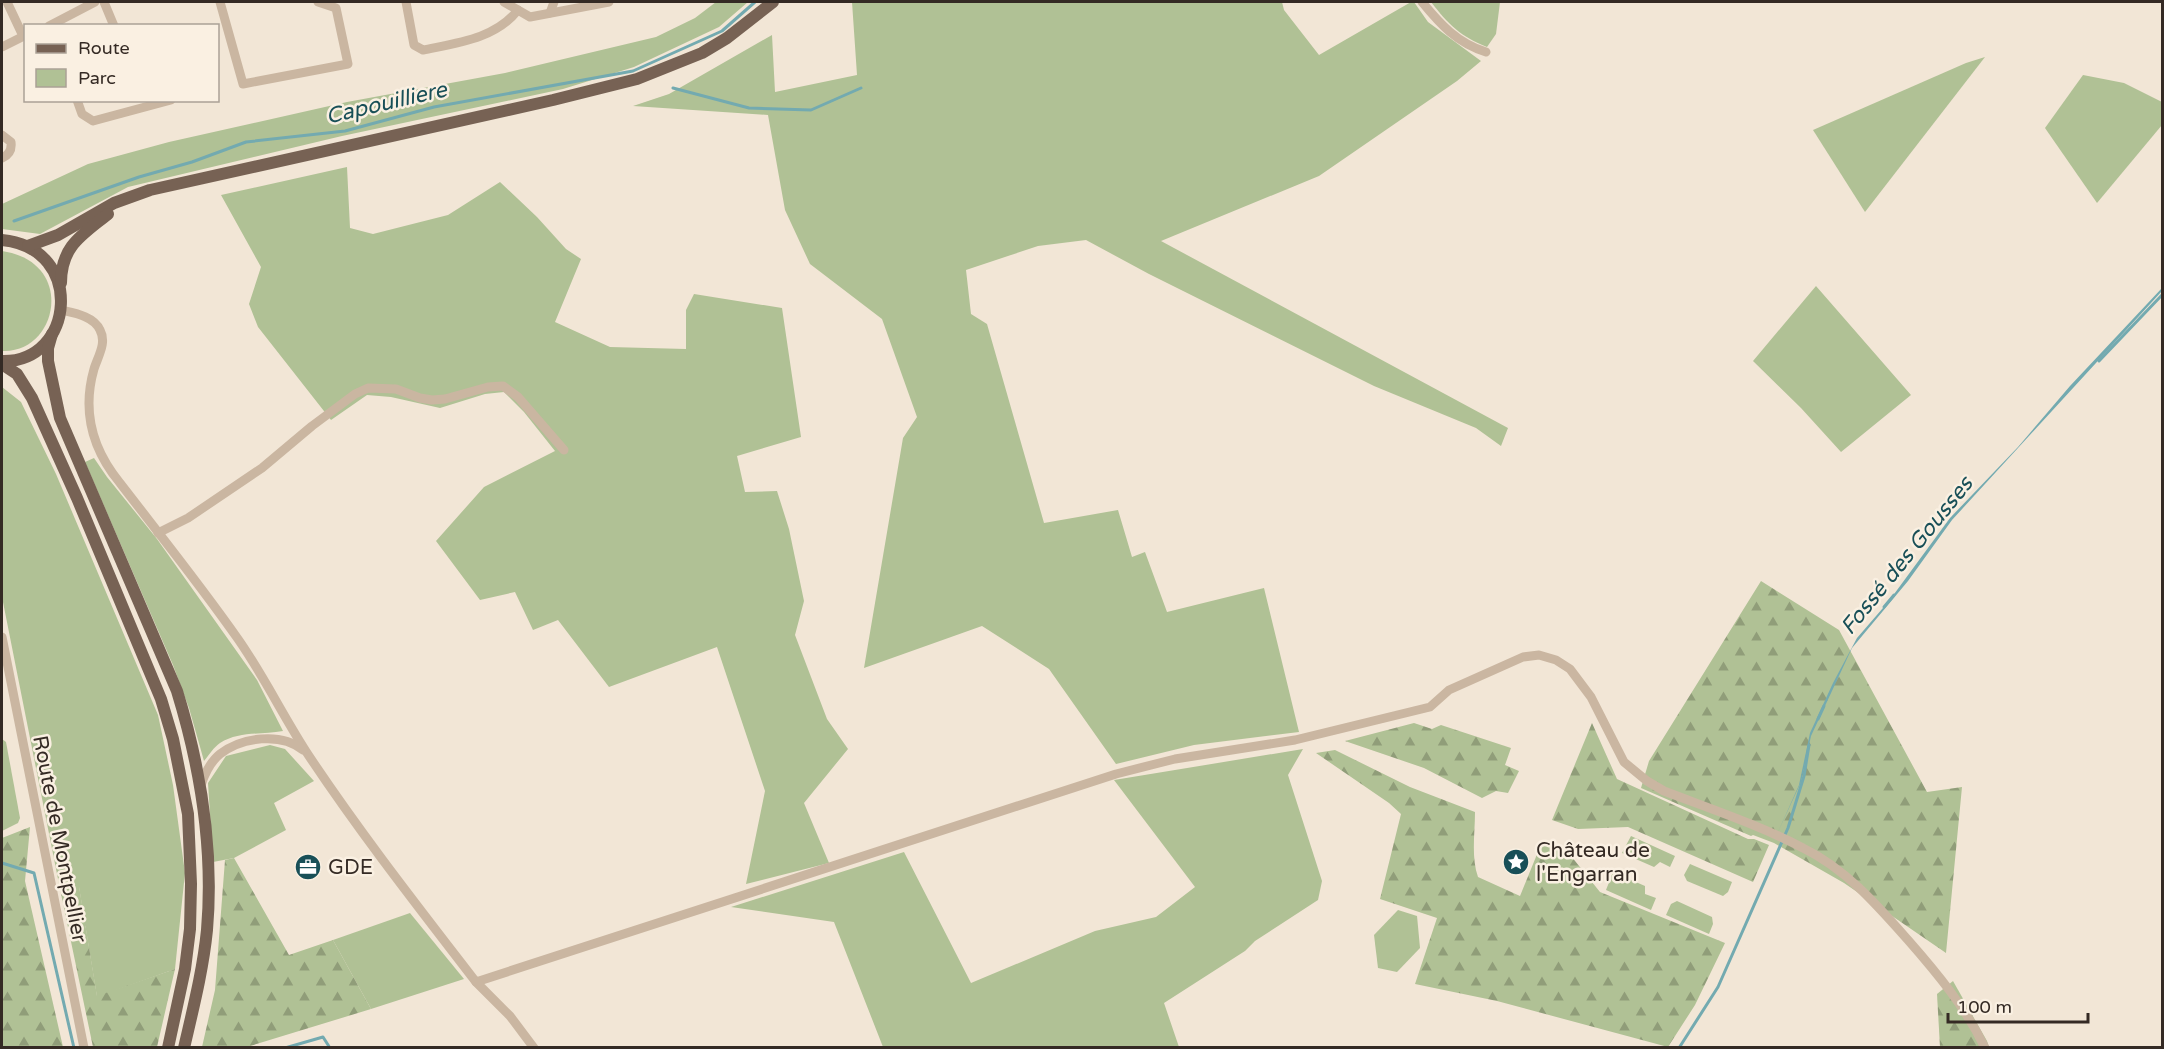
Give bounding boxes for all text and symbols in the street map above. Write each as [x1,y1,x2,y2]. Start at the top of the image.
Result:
legend [24,24,219,102]
text: Route [78,37,130,59]
text: Parc [78,67,116,89]
water label: Capouilliere [323,76,451,130]
water label: Fossé des Gousses [1835,470,1979,640]
street label: Route de Montpellier [27,733,92,945]
place label: Château de l'Engarran [1536,838,1650,887]
place icon: Château de l'Engarran [1501,847,1531,877]
office icon: GDE [293,852,323,882]
place label: GDE [328,855,373,880]
scale bar [1948,986,2088,1024]
text: 100 m [1957,996,2012,1018]

